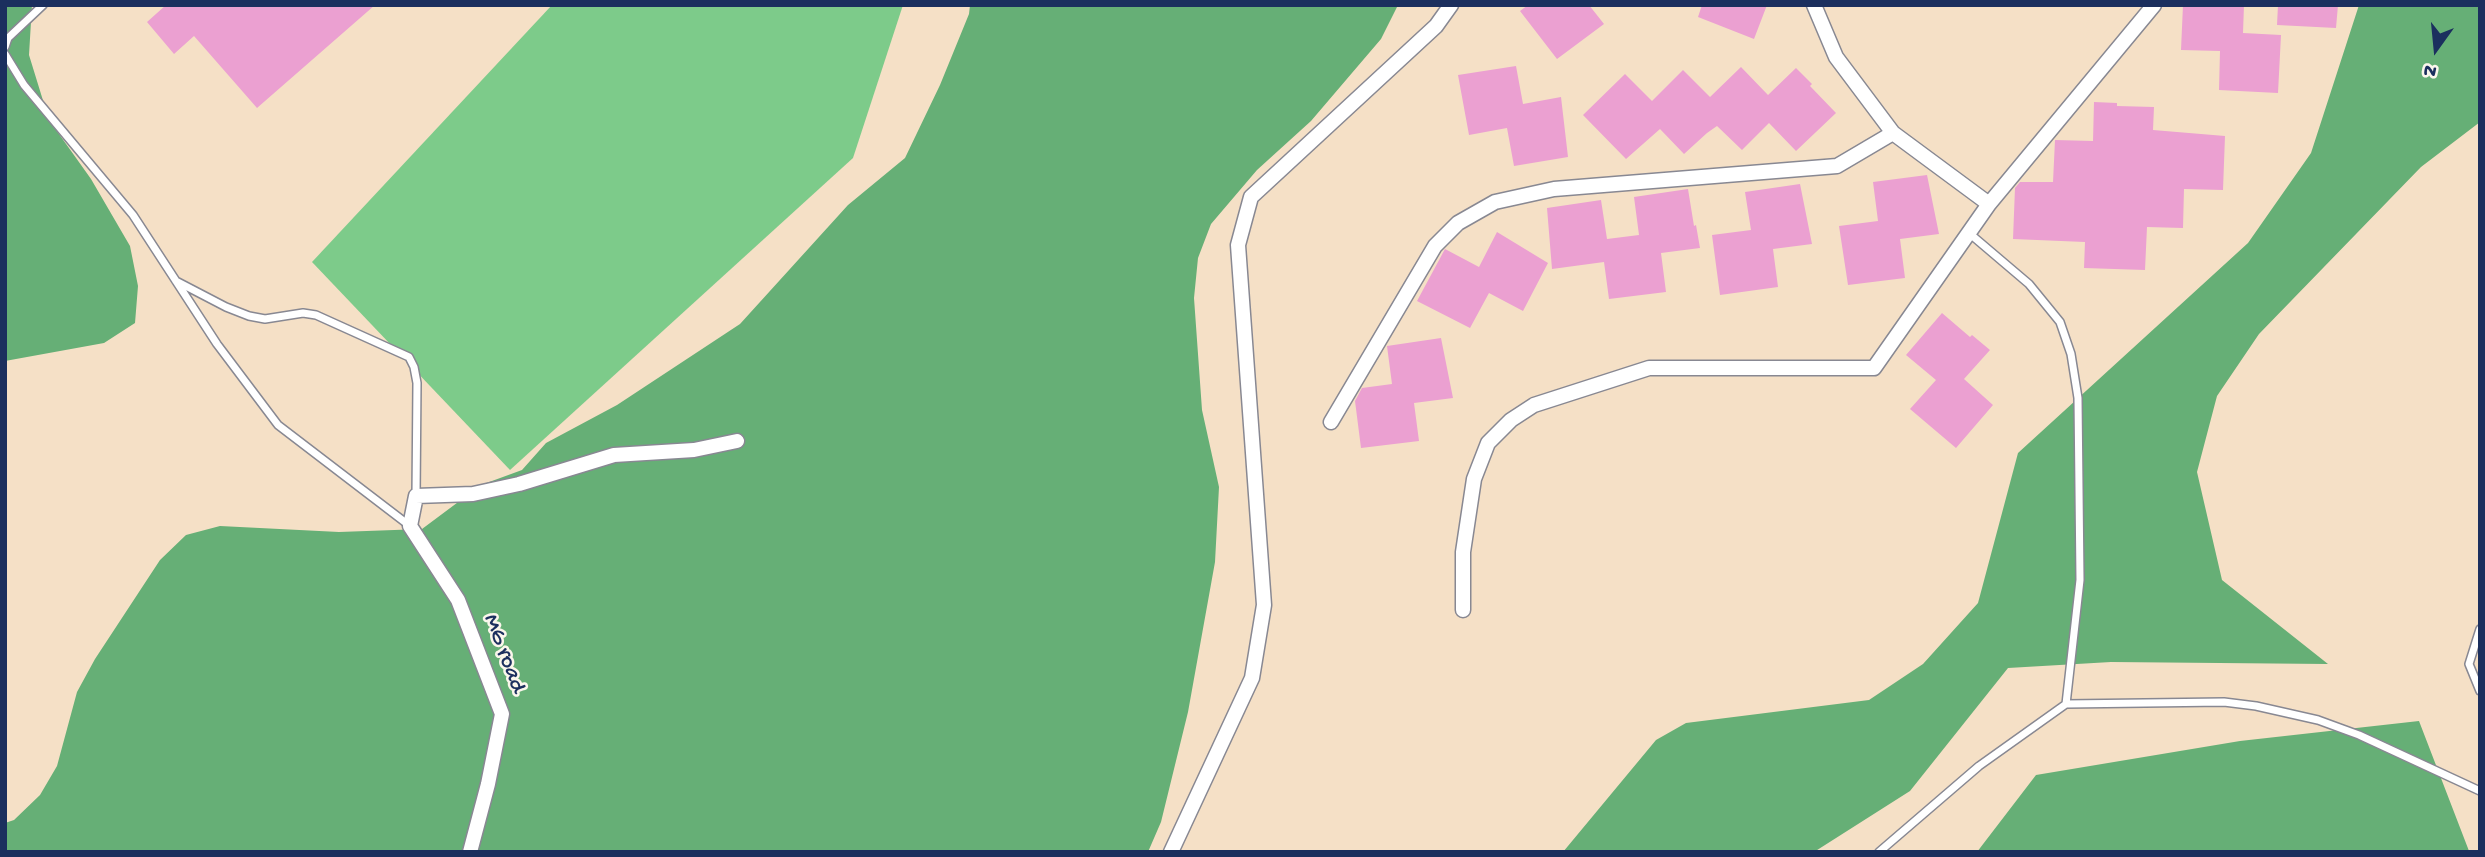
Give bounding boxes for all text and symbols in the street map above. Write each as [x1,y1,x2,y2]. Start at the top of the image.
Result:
north arrow [2401,14,2471,84]
text: N [2421,57,2439,82]
street label: MG road [475,611,531,697]

